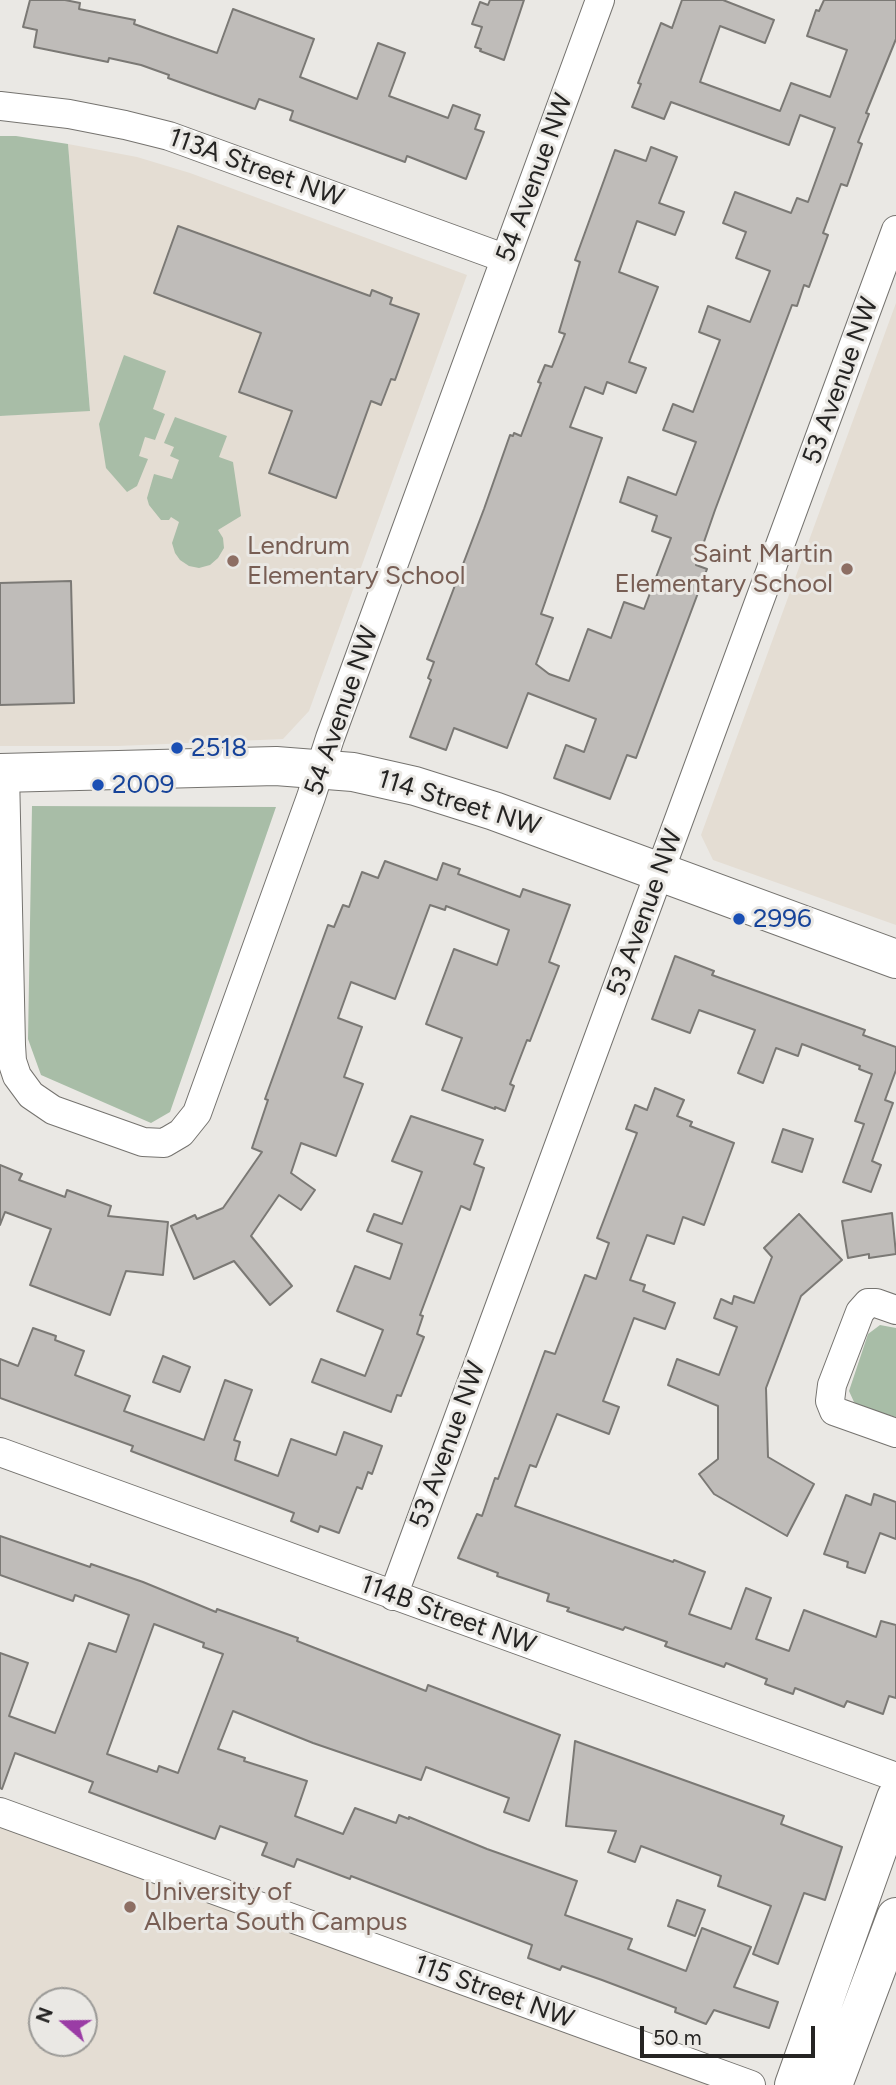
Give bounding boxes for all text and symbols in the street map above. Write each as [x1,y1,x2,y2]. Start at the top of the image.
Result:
street label: 54 Avenue NW [490,90,580,266]
street label: 113A Street NW [164,122,348,214]
street label: 53 Avenue NW [796,293,886,469]
place label: Lendrum Elementary School [247,530,465,592]
place label: Saint Martin Elementary School [615,538,833,600]
marker: Lendrum Elementary School [225,553,241,569]
marker: Saint Martin Elementary School [839,561,855,577]
street label: 54 Avenue NW [298,622,386,800]
place label: 2518 [191,732,247,764]
marker: 2518 [169,740,185,756]
street label: 114 Street NW [374,763,544,843]
place label: 2009 [112,769,175,801]
marker: 2009 [90,777,106,793]
street label: 53 Avenue NW [600,825,690,1001]
place label: 2996 [753,903,812,935]
marker: 2996 [731,911,747,927]
street label: 53 Avenue NW [403,1357,493,1533]
street label: 114B Street NW [356,1569,540,1661]
place label: University of Alberta South Campus [144,1876,407,1938]
marker: University of Alberta South Campus [122,1899,138,1915]
street label: 115 Street NW [410,1949,578,2035]
north arrow [28,1987,98,2057]
text: N [31,2004,58,2026]
scale bar [644,2011,819,2056]
text: 50 m [653,2025,702,2050]

